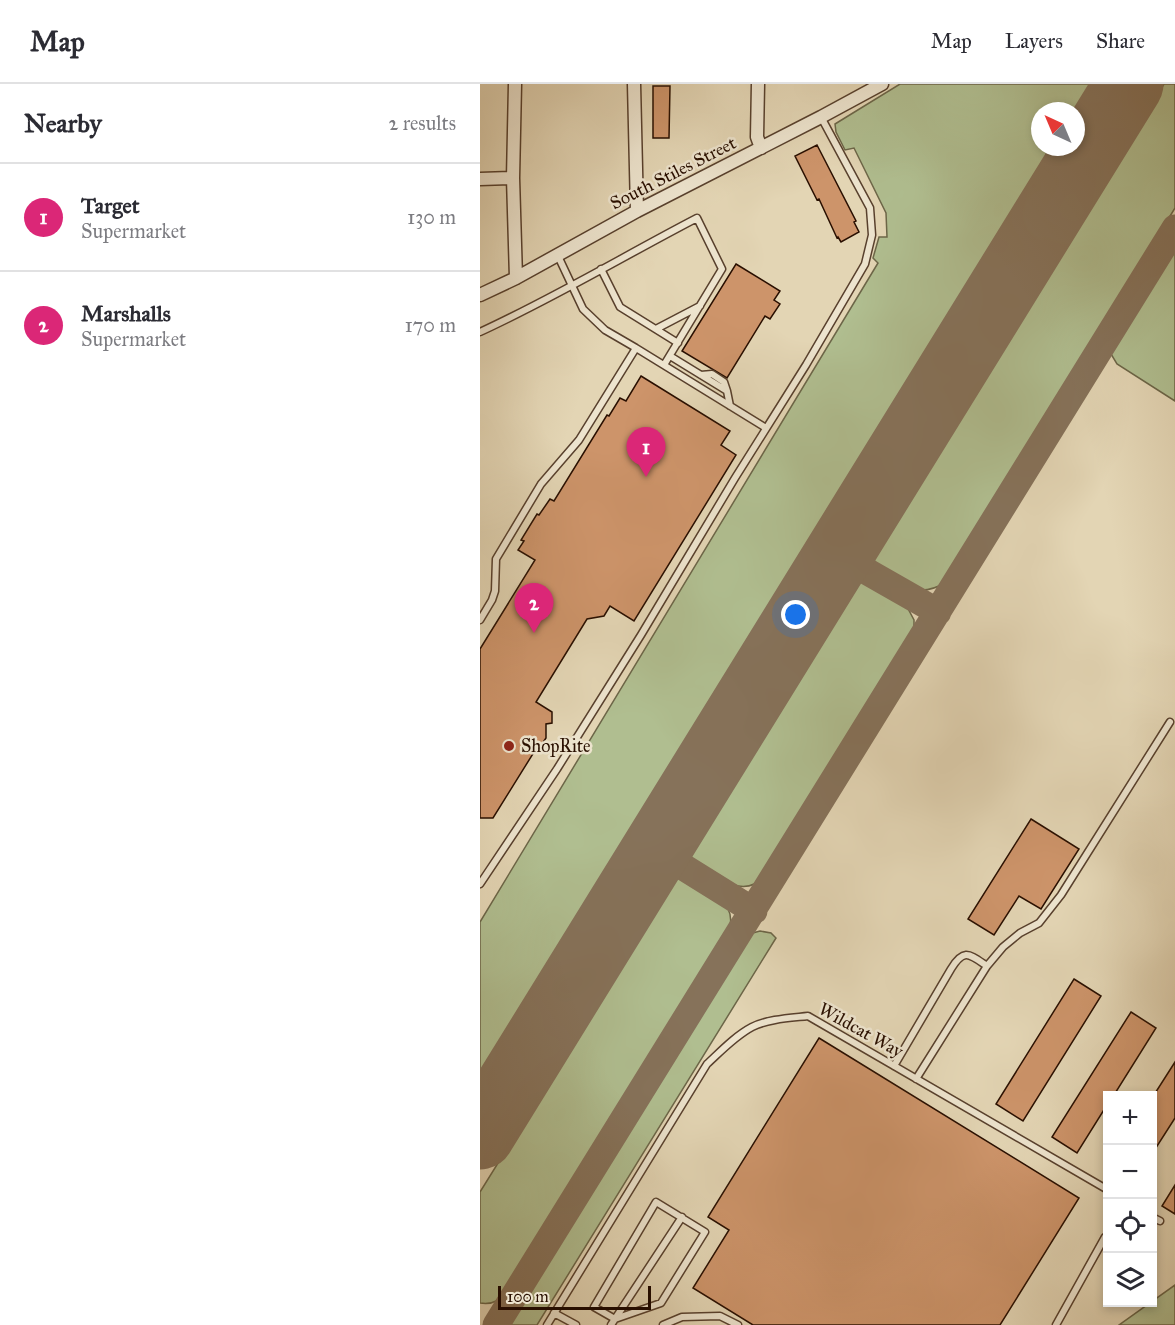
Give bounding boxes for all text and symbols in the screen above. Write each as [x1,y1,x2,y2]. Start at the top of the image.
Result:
text: Map [30,24,85,59]
text: Map [931,28,972,54]
text: Layers [1005,28,1063,54]
text: Share [1096,28,1145,54]
north arrow [1031,102,1085,156]
text: Nearby [24,107,102,139]
text: 2 results [388,111,456,135]
street label: South Stiles Street [606,131,740,214]
text: Target [81,192,140,219]
text: 1 [40,205,47,229]
text: 130 m [407,205,456,229]
text: Supermarket [81,219,186,243]
text: Marshalls [81,300,171,327]
text: 2 [39,313,48,337]
text: 170 m [405,313,456,337]
text: Supermarket [81,327,186,351]
pin: 1 [626,428,666,477]
pin: 2 [514,584,554,633]
your location [781,600,810,629]
place label: ShopRite [521,735,591,757]
marker: ShopRite [502,739,516,753]
street label: Wildcat Way [815,998,908,1063]
map controls [1103,1091,1157,1307]
button: + [1103,1091,1157,1145]
button: − [1103,1145,1157,1199]
button: locate [1103,1199,1157,1253]
button: layers [1103,1253,1157,1307]
scale bar [498,1283,651,1310]
text: 100 m [507,1287,549,1306]

